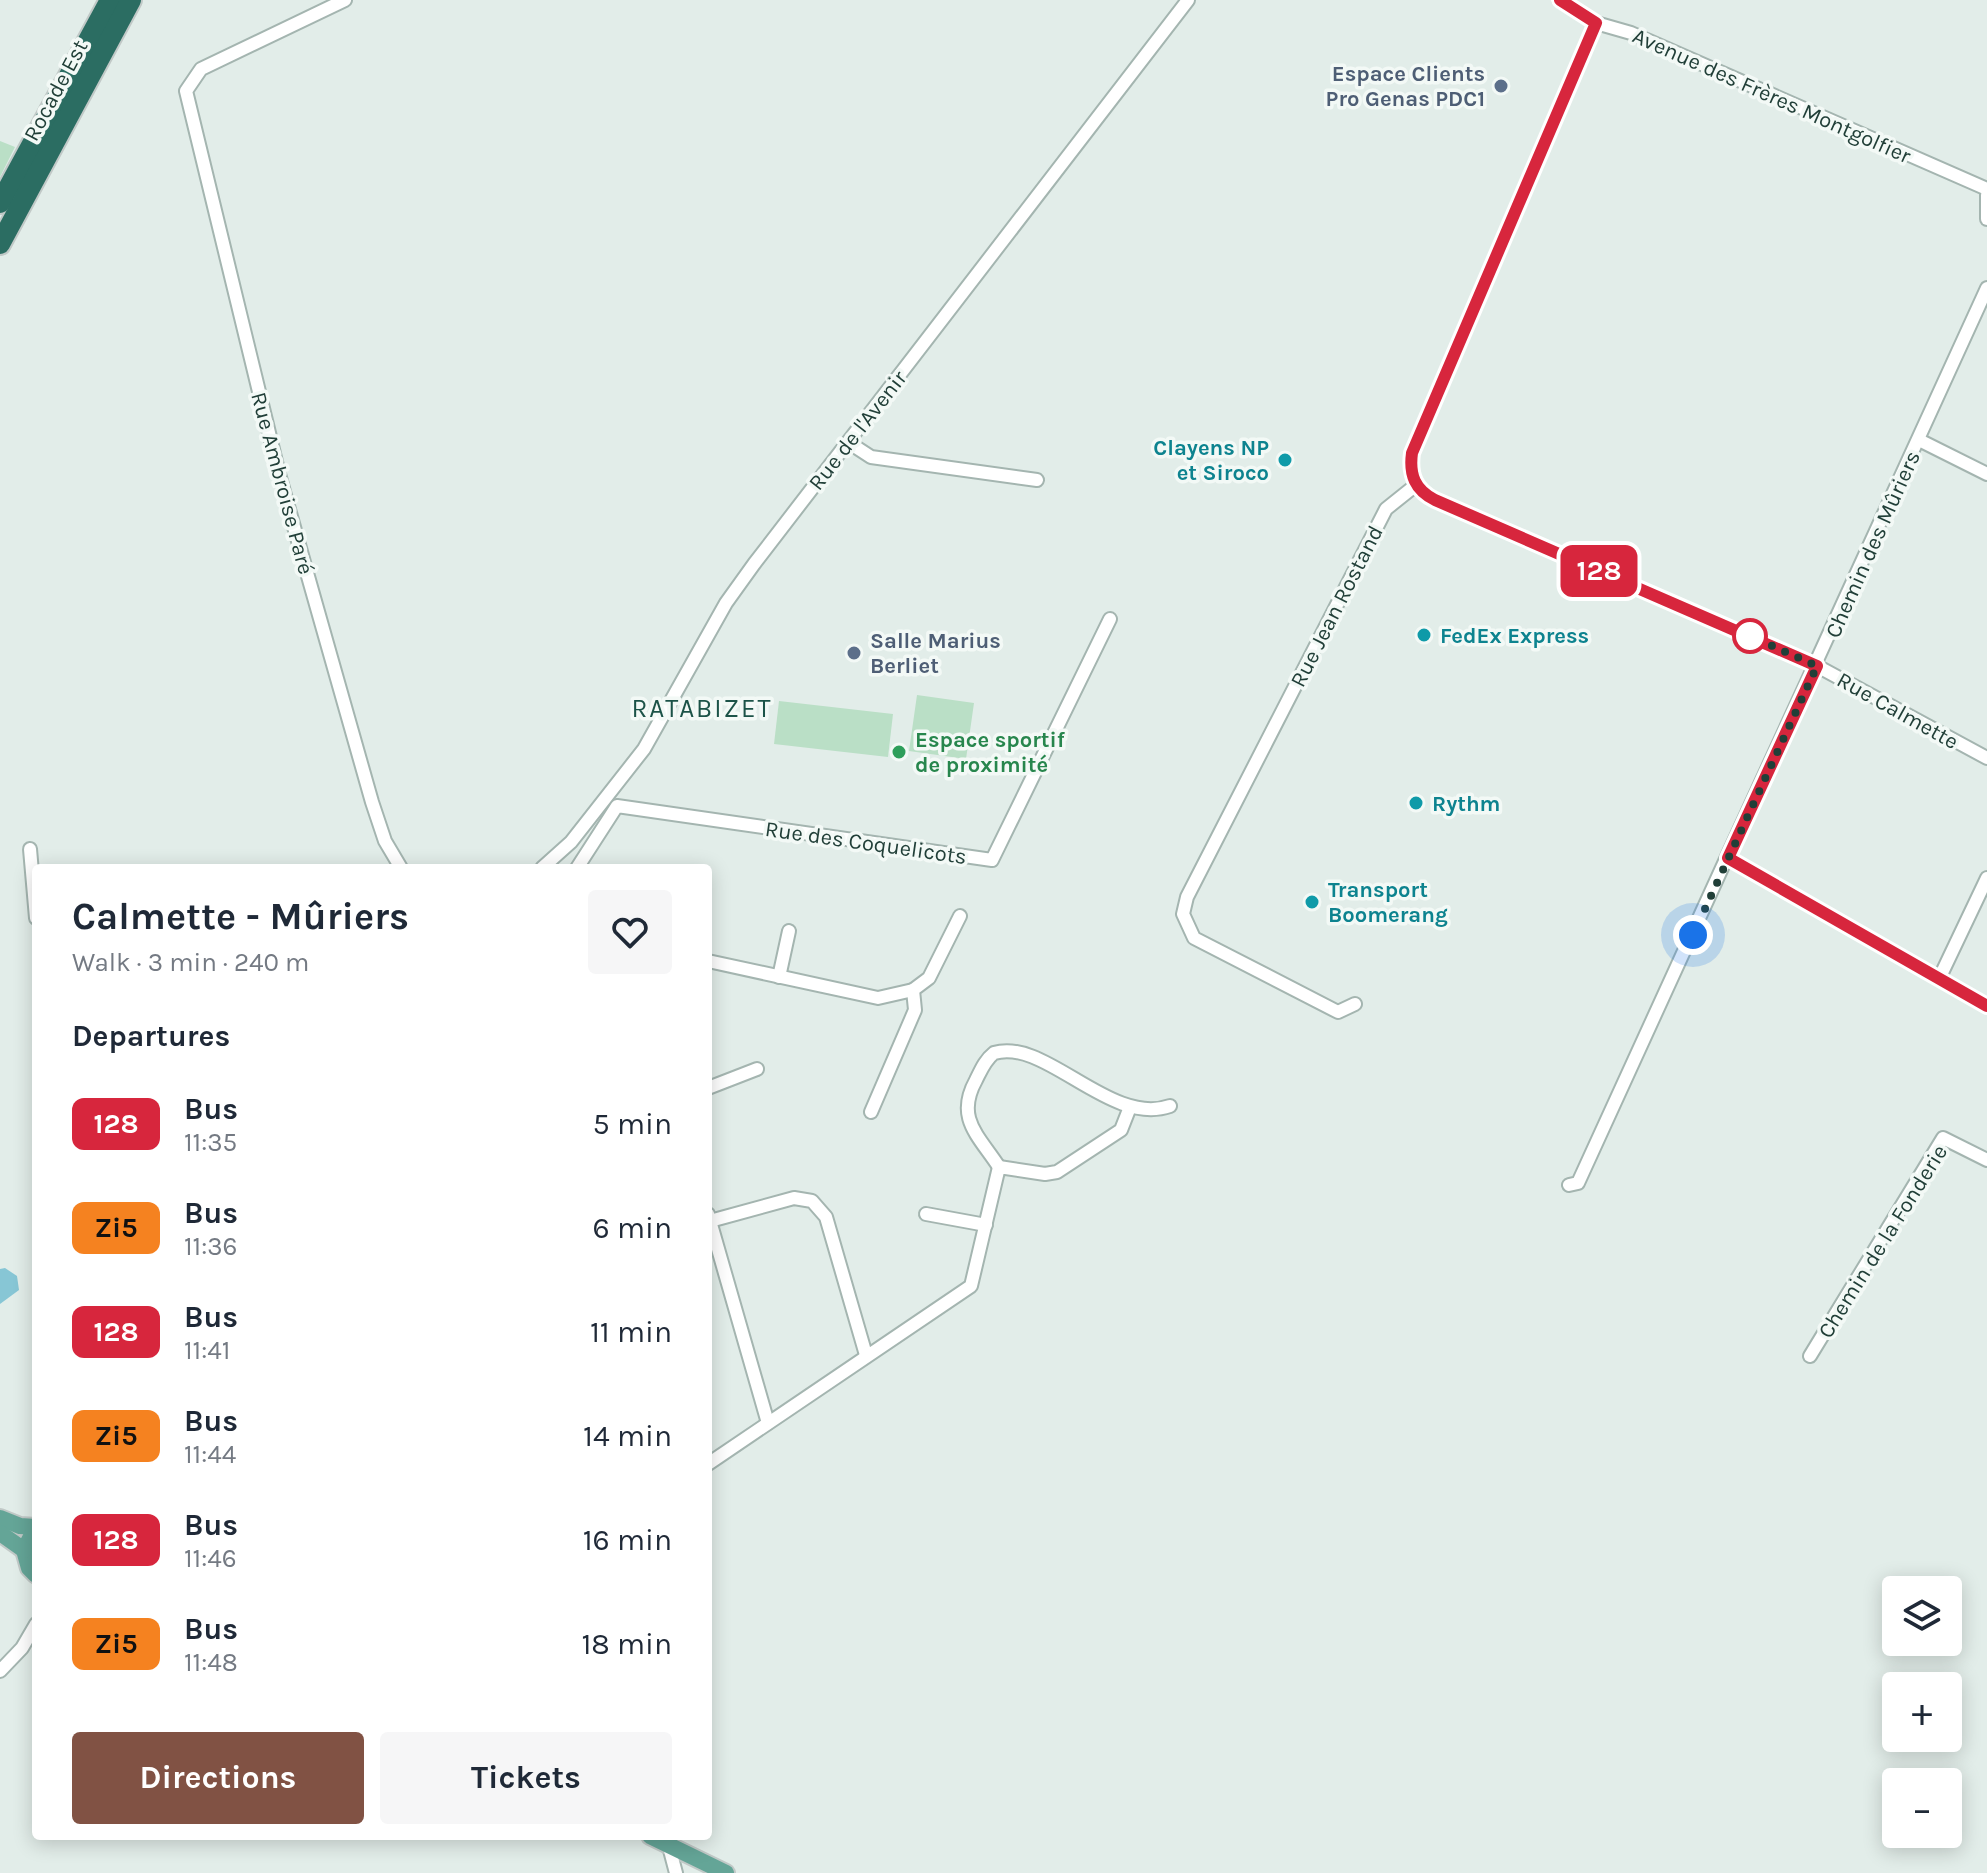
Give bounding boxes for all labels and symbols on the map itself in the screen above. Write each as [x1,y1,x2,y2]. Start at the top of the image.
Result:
street label: Avenue des Frères Montgolfier [1628,23,1915,169]
street label: Rocade Est [18,35,93,145]
place label: Espace Clients Pro Genas PDC1 [1326,61,1485,112]
marker: Espace Clients Pro Genas PDC1 [1492,77,1510,95]
street label: Rue de l'Avenir [803,366,912,495]
street label: Rue Ambroise Paré [245,389,319,577]
place label: Clayens NP et Siroco [1153,435,1269,486]
street label: Chemin des Mûriers [1820,447,1926,642]
marker: Clayens NP et Siroco [1276,451,1294,469]
street label: Rue Jean Rostand [1285,521,1389,692]
line badge: 128 [1553,545,1645,597]
unlabelled marker [1733,619,1767,653]
place label: FedEx Express [1440,623,1589,649]
marker: FedEx Express [1415,626,1433,644]
place label: Salle Marius Berliet [870,628,1001,679]
marker: Salle Marius Berliet [845,644,863,662]
street label: Rue Calmette [1832,667,1963,755]
district label: RATABIZET [631,693,773,724]
place label: Espace sportif de proximité [915,727,1066,778]
marker: Espace sportif de proximité [890,743,908,761]
place label: Rythm [1432,791,1501,817]
marker: Rythm [1407,794,1425,812]
street label: Rue des Coquelicots [763,816,968,870]
place label: Transport Boomerang [1328,877,1448,928]
marker: Transport Boomerang [1303,893,1321,911]
your location [1673,915,1713,955]
street label: Chemin de la Fonderie [1813,1140,1953,1343]

